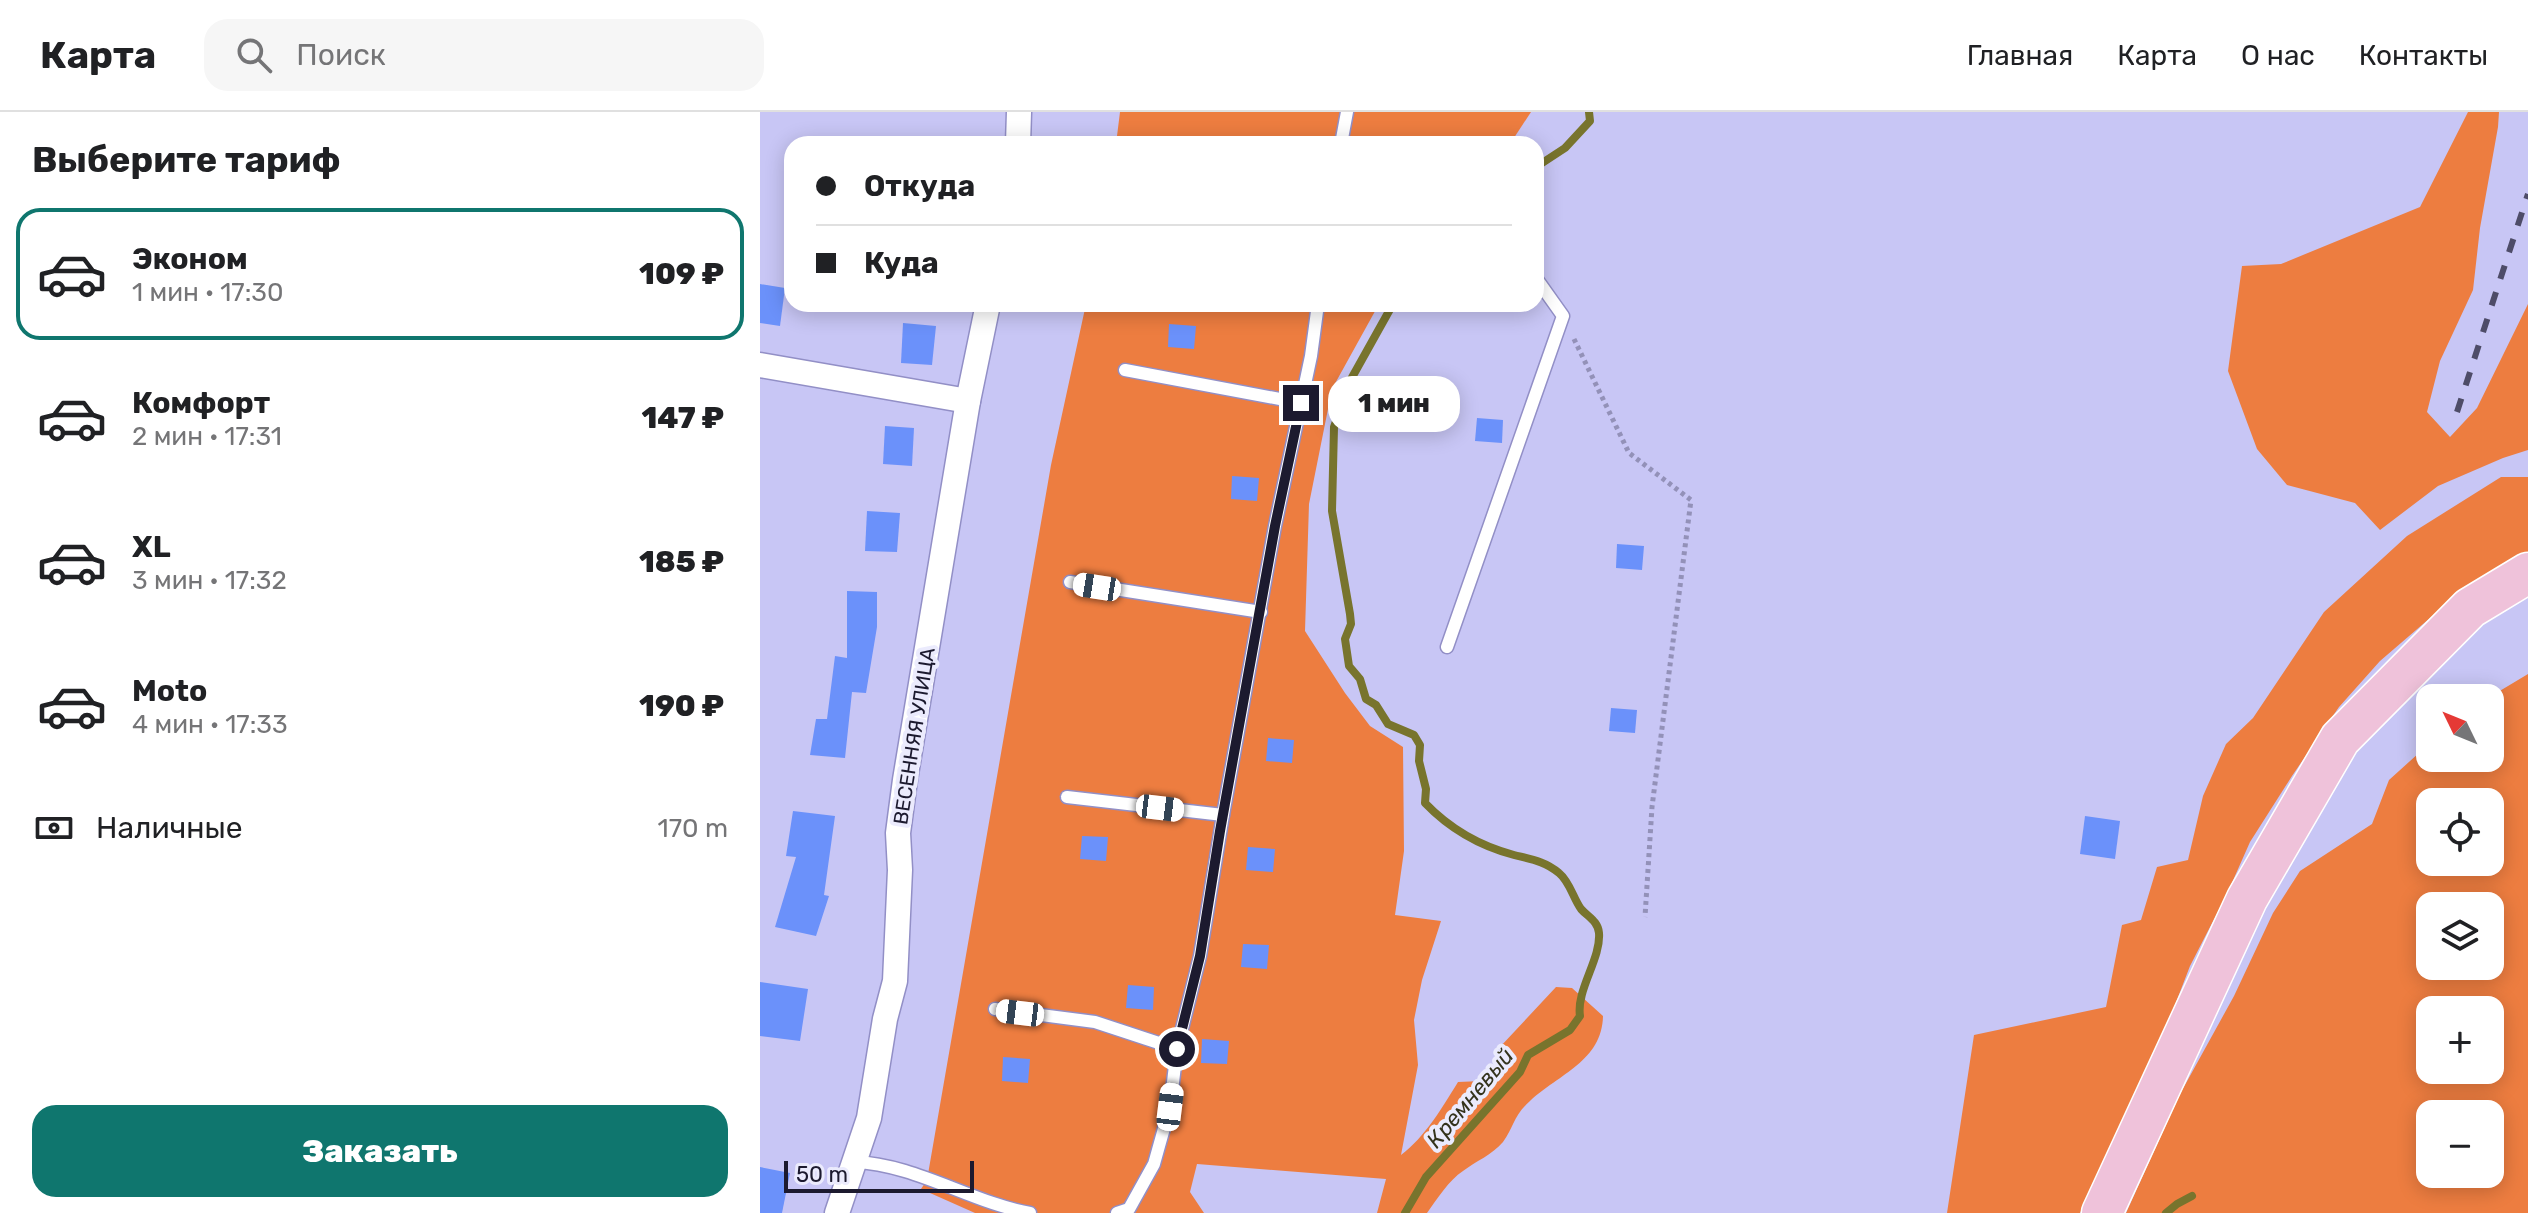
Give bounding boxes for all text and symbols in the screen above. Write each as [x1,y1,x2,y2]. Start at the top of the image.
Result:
search box [204,19,764,91]
text: Карта [40,32,156,78]
icon: search [232,33,276,77]
text: Поиск [296,37,386,73]
text: Главная [1967,39,2073,72]
text: Карта [2117,39,2197,72]
text: О нас [2241,39,2315,72]
text: Контакты [2359,39,2488,72]
text: Выберите тариф [32,138,341,181]
text: Откуда [864,168,975,204]
icon: car [36,238,108,310]
text: Эконом [132,241,248,277]
text: Куда [864,245,939,281]
text: 109 ₽ [639,256,724,292]
text: 1 мин · 17:30 [132,277,283,308]
callout: 1 мин [1329,375,1461,431]
icon: car [36,382,108,454]
text: Комфорт [132,385,270,421]
route end [1283,385,1319,421]
text: 1 мин [1358,388,1430,419]
text: 147 ₽ [642,400,724,436]
text: 2 мин · 17:31 [132,421,282,452]
icon: car [36,526,108,598]
text: XL [132,529,171,565]
text: 185 ₽ [639,544,724,580]
text: 3 мин · 17:32 [132,565,287,596]
car [1071,571,1123,603]
street label: ВЕСЕННЯЯ УЛИЦА [888,646,940,826]
icon: car [36,670,108,742]
text: Moto [132,673,207,709]
north arrow [2416,684,2504,772]
map controls [2416,684,2504,1188]
text: 190 ₽ [639,688,724,724]
text: 4 мин · 17:33 [132,709,288,740]
button: locate [2416,788,2504,876]
car [1135,793,1185,823]
icon: cash [32,806,76,850]
text: Наличные [96,810,242,846]
text: 170 m [658,813,728,844]
button: layers [2416,892,2504,980]
button: + [2416,996,2504,1084]
car [995,998,1045,1028]
route start [1159,1031,1195,1067]
water label: Кремневый [1421,1043,1519,1153]
car [1155,1082,1185,1132]
button: − [2416,1100,2504,1188]
button: Заказать [32,1105,728,1197]
scale bar [784,1157,974,1193]
text: 50 m [796,1161,848,1188]

